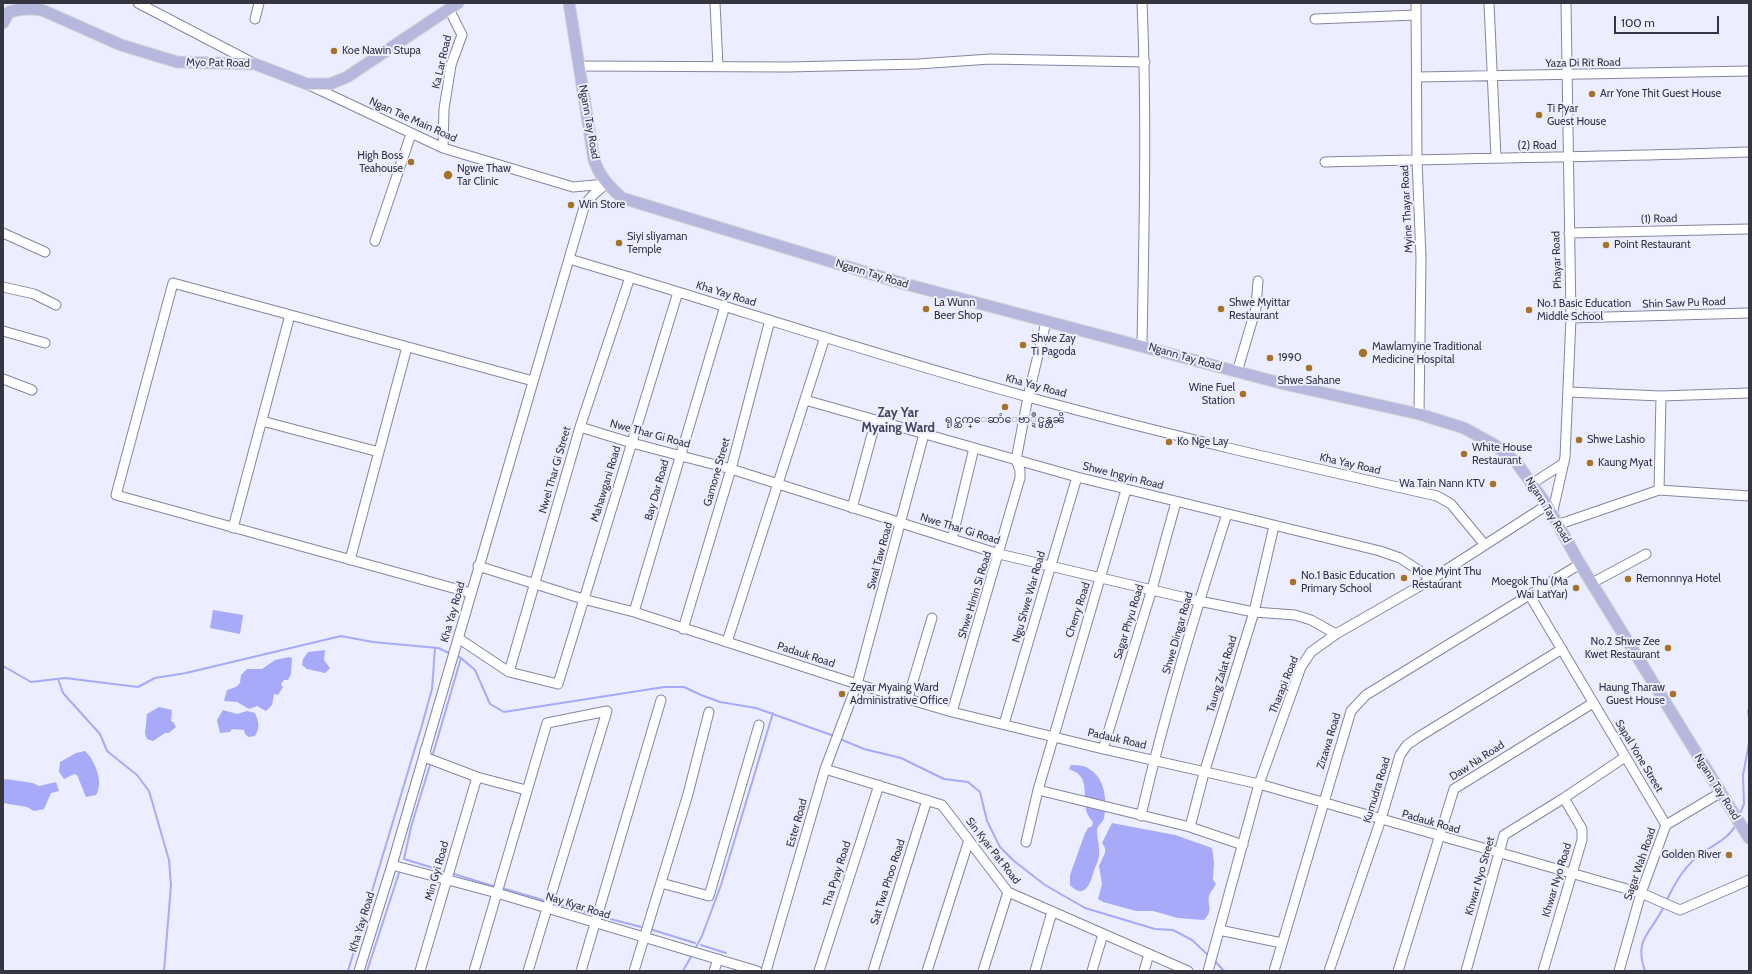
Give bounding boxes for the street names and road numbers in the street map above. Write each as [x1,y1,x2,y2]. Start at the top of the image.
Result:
street label: Ka Lar Road [429,34,455,90]
street label: Myo Pat Road [186,56,250,70]
street label: Yaza Di Rit Road [1545,56,1621,70]
street label: Ngann Tay Road [576,84,602,160]
street label: Ngan Tae Main Road [367,95,459,145]
street label: (2) Road [1518,139,1556,153]
street label: Myine Thayar Road [1398,165,1416,253]
street label: (1) Road [1641,212,1677,226]
street label: Phayar Road [1549,231,1565,289]
street label: Ngann Tay Road [834,257,910,291]
street label: Kha Yay Road [694,279,758,309]
street label: Shin Saw Pu Road [1642,295,1726,311]
street label: Ngann Tay Road [1147,340,1223,374]
street label: Kha Yay Road [1004,372,1068,400]
street label: Nwe Thar Gi Road [608,417,692,451]
street label: Nwel Thar Gi Street [536,425,574,515]
street label: Gamone Street [701,436,733,508]
street label: Mahawgani Road [588,444,624,524]
street label: Kha Yay Road [1318,451,1382,477]
street label: Bay Dar Road [642,458,672,522]
street label: Shwe Ingyin Road [1081,460,1165,492]
street label: Ngann Tay Road [1522,475,1574,545]
street label: Nwe Thar Gi Road [919,511,1001,547]
street label: Swal Taw Road [865,521,895,591]
street label: Shwe Hinin Si Road [955,550,995,640]
street label: Ngu Shwe War Road [1010,550,1048,644]
street label: Kha Yay Road [438,580,468,644]
street label: Cherry Road [1063,581,1093,639]
street label: Sagar Phyu Road [1111,583,1147,661]
street label: Shwe Dingar Road [1160,590,1196,676]
street label: Taung Zalat Road [1204,634,1240,714]
street label: Padauk Road [776,639,836,671]
street label: Tharapi Road [1267,654,1301,716]
street label: Zizawa Road [1314,711,1344,771]
street label: Sapal Yone Street [1612,717,1666,795]
street label: Padauk Road [1086,726,1148,752]
street label: Daw Na Road [1447,738,1507,784]
street label: Ngann Tay Road [1691,752,1743,822]
street label: Kumudra Road [1361,755,1393,825]
street label: Ester Road [784,797,810,849]
street label: Padauk Road [1400,807,1462,837]
street label: Sin Kyar Pat Road [963,815,1023,887]
street label: Sagar Wah Road [1621,826,1659,902]
street label: Khwar Nyo Street [1462,835,1498,917]
street label: Sat Twa Phoo Road [868,838,908,926]
street label: Min Gyi Road [422,840,452,902]
street label: Tha Pyay Road [820,840,854,908]
street label: Khwar Nyo Road [1539,841,1575,919]
street label: Kha Yay Road [347,890,377,954]
street label: Nay Kyar Road [544,890,612,922]

